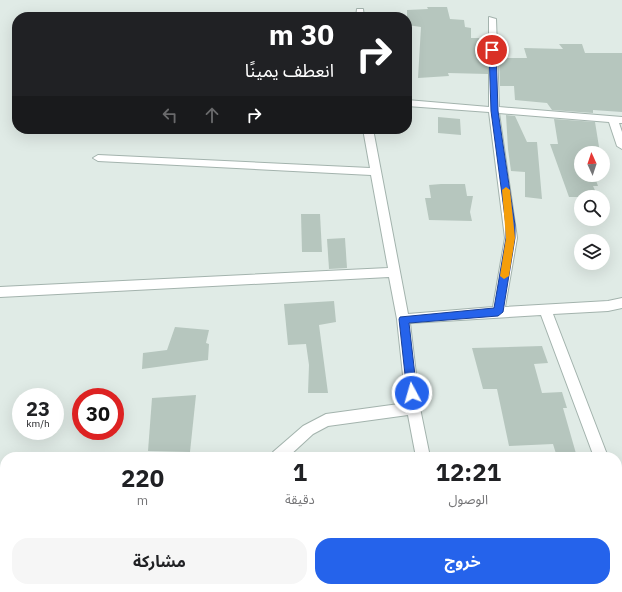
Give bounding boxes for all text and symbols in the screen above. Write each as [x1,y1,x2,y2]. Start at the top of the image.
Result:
text: 30 m [269,16,334,53]
icon: right [348,28,400,80]
pin [475,33,509,67]
icon: arrive [481,39,503,61]
text: انعطف يمينًا [245,59,334,82]
icon: left [159,104,181,126]
icon: ahead [201,104,223,126]
icon: right [243,104,265,126]
north arrow [574,146,610,182]
map controls [574,146,610,270]
button: search [574,190,610,226]
button: layers [574,234,610,270]
position arrow [391,372,433,414]
speed limit sign: 30 [72,388,124,440]
text: 23 [26,395,50,422]
text: km/h [26,417,50,430]
text: 1 [293,456,307,488]
text: 12:21 [436,456,501,488]
text: 220 [121,462,164,494]
text: دقيقة [285,491,315,508]
text: الوصول [449,491,488,508]
text: m [137,492,148,509]
button: مشاركة [12,538,307,584]
button: خروج [315,538,610,584]

